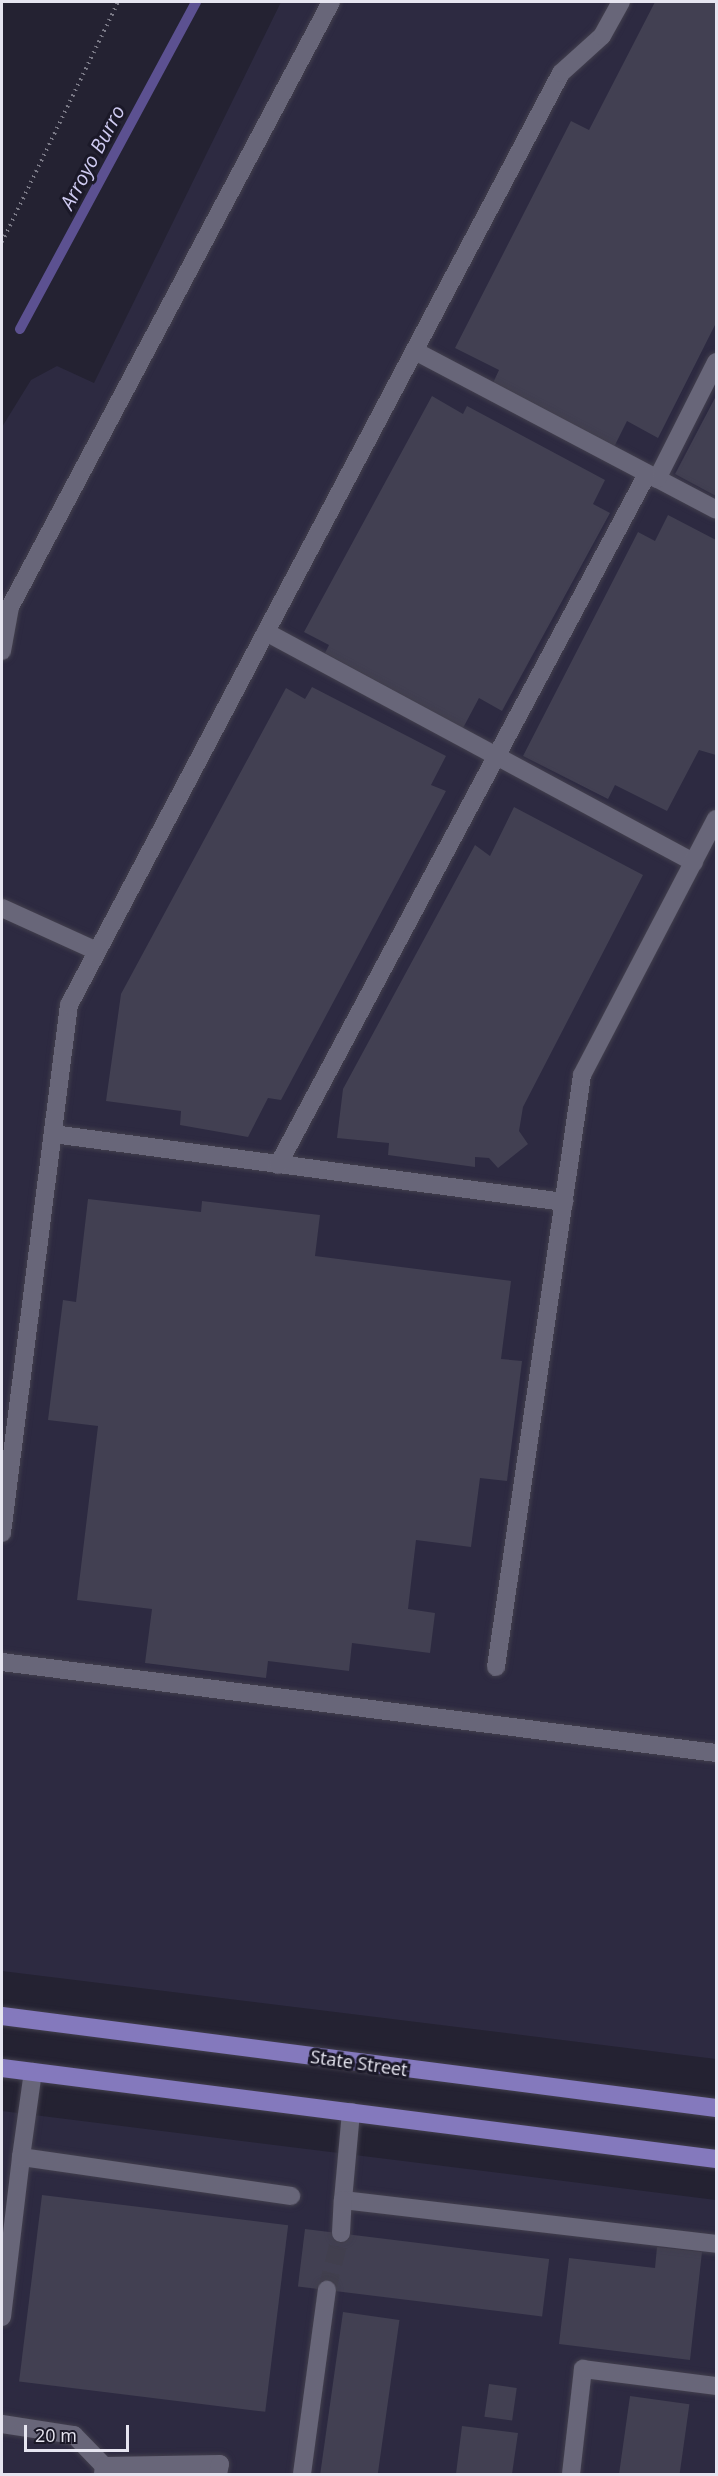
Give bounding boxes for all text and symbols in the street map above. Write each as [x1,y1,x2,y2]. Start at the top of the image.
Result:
water label: Arroyo Burro [55,101,129,213]
street label: State Street [309,2046,409,2080]
scale bar [27,2413,132,2451]
text: 20 m [35,2423,77,2447]

